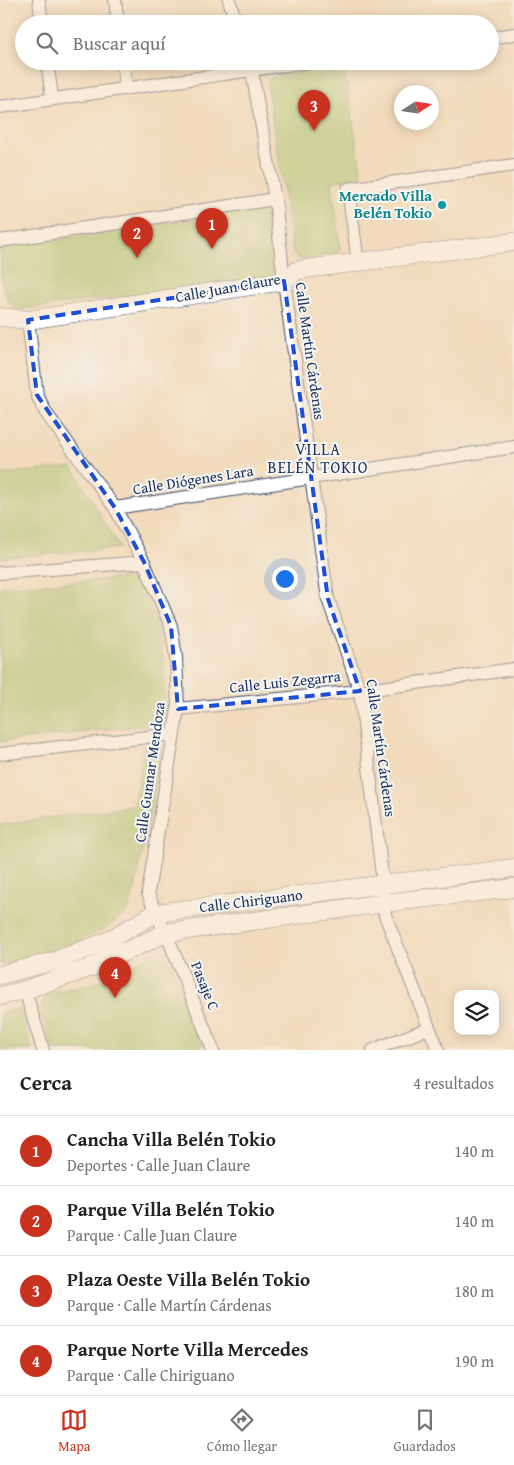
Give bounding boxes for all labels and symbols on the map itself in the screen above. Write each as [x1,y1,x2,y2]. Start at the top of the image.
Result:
north arrow [394,85,439,130]
pin: 3 [298,90,330,131]
place label: Mercado Villa Belén Tokio [339,185,432,223]
marker: Mercado Villa Belén Tokio [436,199,448,211]
pin: 1 [196,208,228,249]
pin: 2 [121,217,153,258]
street label: Calle Juan Claure [174,268,282,307]
street label: Calle Martín Cárdenas [290,281,331,421]
district label: VILLA BELÉN TOKIO [268,437,368,479]
street label: Calle Diógenes Lara [131,460,255,499]
your location [272,566,298,592]
street label: Calle Luis Zegarra [228,665,342,698]
street label: Calle Martín Cárdenas [361,678,402,818]
street label: Calle Gunnar Mendoza [129,700,170,843]
street label: Calle Chiriguano [198,884,304,917]
pin: 4 [99,957,131,998]
street label: Pasaje C [186,958,225,1013]

